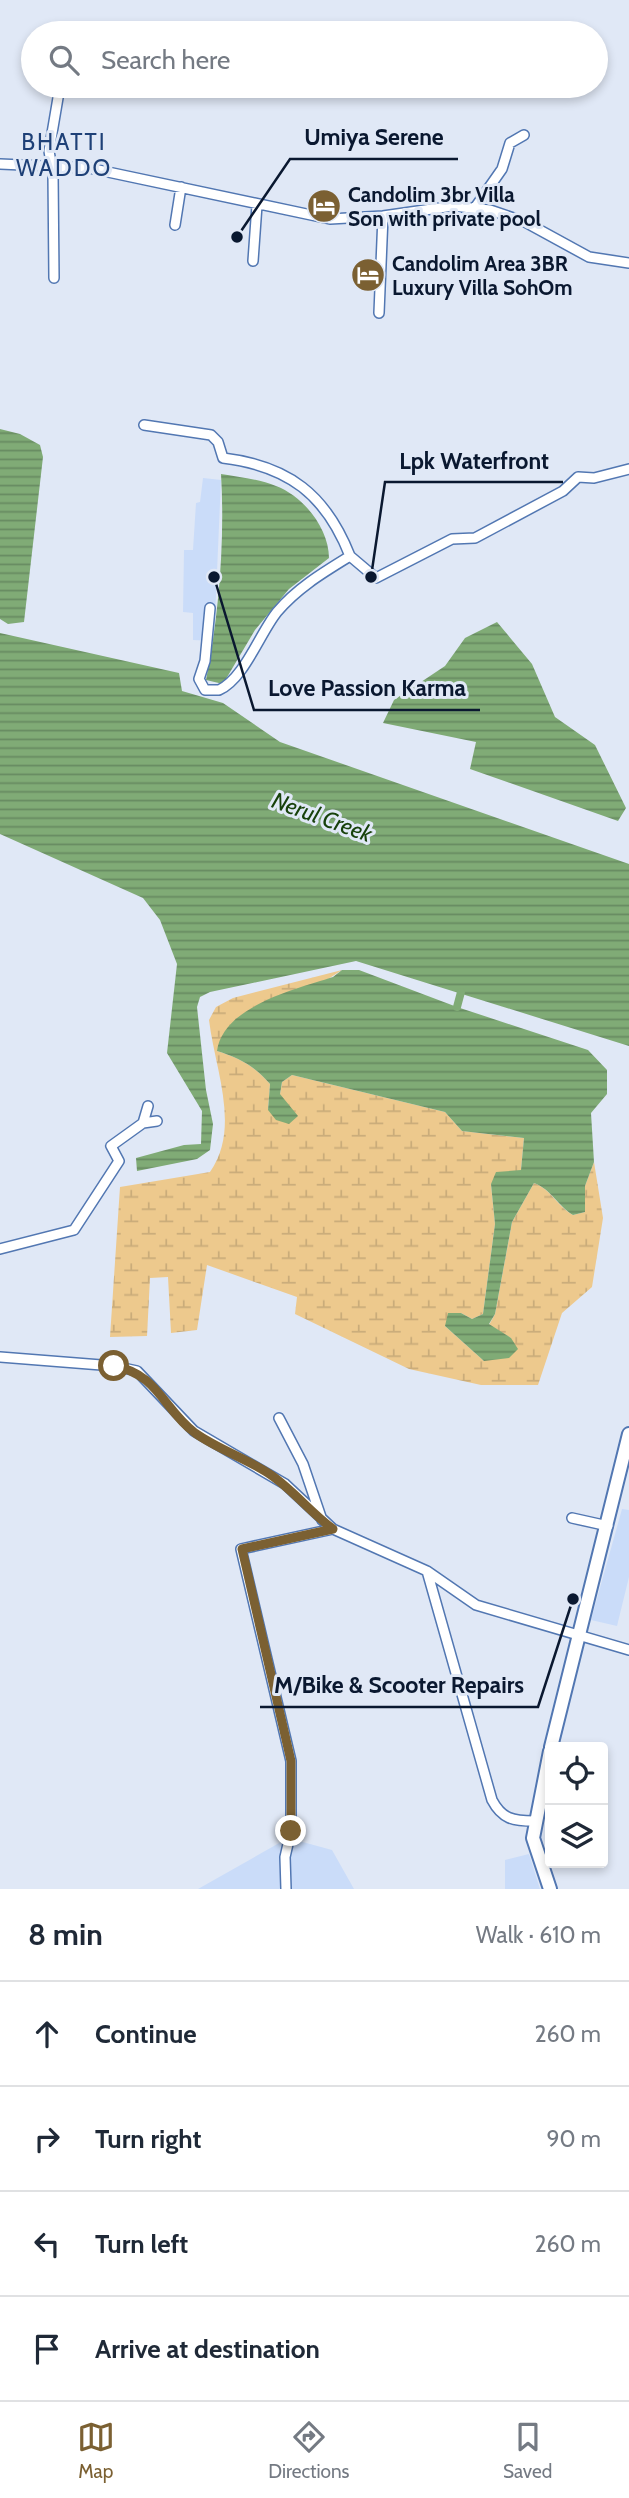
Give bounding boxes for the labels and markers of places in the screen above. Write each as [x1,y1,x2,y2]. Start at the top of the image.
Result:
callout: Umiya Serene [290,115,458,159]
place label: Candolim 3br Villa Son with private pool [348,182,542,231]
hotel icon: Candolim 3br Villa Son with private pool [305,187,343,225]
place label: Candolim Area 3BR Luxury Villa SohOm [392,251,572,300]
hotel icon: Candolim Area 3BR Luxury Villa SohOm [349,256,387,294]
callout: Lpk Waterfront [385,438,563,482]
callout: Love Passion Karma [254,666,480,710]
callout: M/Bike & Scooter Repairs [260,1663,538,1707]

